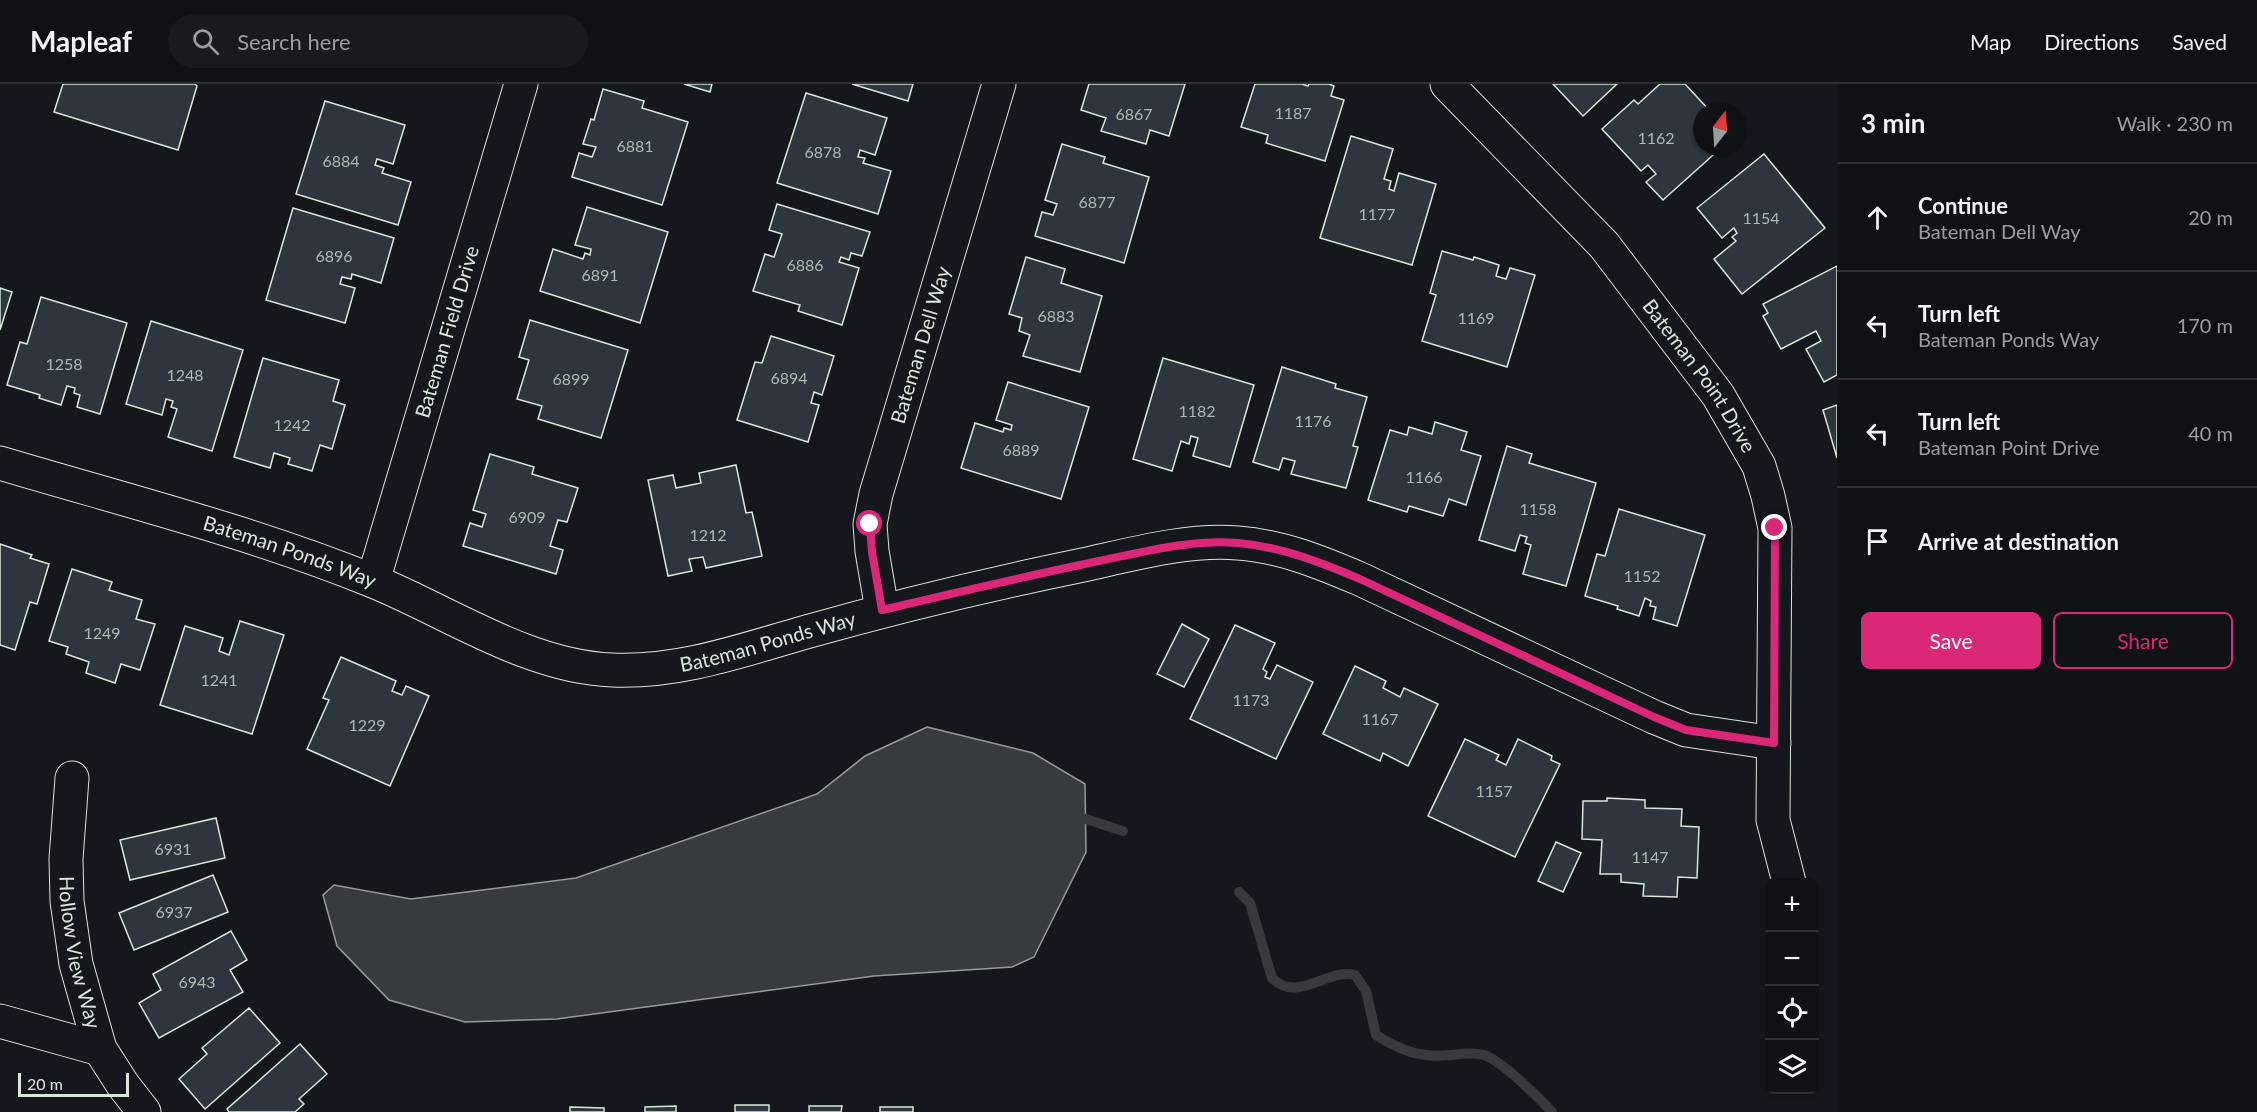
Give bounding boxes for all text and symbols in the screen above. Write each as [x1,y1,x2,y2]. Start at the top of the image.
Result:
search box [168,14,588,68]
text: Mapleaf [30,24,132,58]
icon: search [189,25,222,58]
text: Search here [237,28,351,55]
text: Map [1970,29,2011,54]
text: Directions [2044,29,2139,54]
text: Saved [2172,29,2227,54]
north arrow [1693,102,1747,156]
house number: 1187 [1274,103,1312,122]
house number: 6867 [1115,104,1153,123]
text: 3 min [1861,107,1925,139]
text: Walk · 230 m [2117,111,2233,135]
house number: 1162 [1637,128,1675,147]
house number: 6881 [616,136,654,155]
house number: 6878 [804,142,842,161]
house number: 6884 [322,151,360,170]
house number: 6877 [1078,192,1116,211]
text: Continue [1918,192,2008,219]
icon: ahead [1861,201,1894,234]
house number: 1177 [1358,204,1396,223]
text: 20 m [2188,205,2233,229]
house number: 1154 [1742,208,1780,227]
text: Bateman Dell Way [1918,219,2080,243]
street label: Bateman Field Drive [409,243,483,420]
house number: 6896 [315,246,353,265]
house number: 6886 [786,255,824,274]
street label: Bateman Dell Way [885,263,955,426]
house number: 6891 [581,265,619,284]
street label: Bateman Point Drive [1638,294,1762,456]
text: Turn left [1918,300,2000,327]
house number: 6883 [1037,306,1075,325]
house number: 1169 [1457,308,1495,327]
icon: left [1861,309,1894,342]
text: 170 m [2177,313,2233,337]
text: Bateman Ponds Way [1918,327,2099,351]
house number: 1258 [45,354,83,373]
house number: 1248 [166,365,204,384]
house number: 6894 [770,368,808,387]
house number: 6899 [552,369,590,388]
house number: 1182 [1178,401,1216,420]
text: Turn left [1918,408,2000,435]
house number: 1176 [1294,411,1332,430]
house number: 1242 [273,415,311,434]
icon: left [1861,417,1894,450]
text: 40 m [2188,421,2233,445]
text: Bateman Point Drive [1918,435,2100,459]
house number: 6889 [1002,440,1040,459]
house number: 1166 [1405,467,1443,486]
house number: 1158 [1519,499,1557,518]
house number: 6909 [508,507,546,526]
street label: Bateman Ponds Way [201,510,381,592]
route start [856,510,882,536]
route end [1761,514,1787,540]
house number: 1212 [689,525,727,544]
icon: arrive [1861,525,1894,558]
text: Arrive at destination [1918,528,2119,555]
house number: 1152 [1623,566,1661,585]
street label: Bateman Ponds Way [678,606,859,676]
button: Save [1861,612,2041,669]
button: Share [2053,612,2233,669]
house number: 1249 [83,623,121,642]
house number: 1241 [200,670,238,689]
house number: 1173 [1232,690,1270,709]
house number: 1167 [1361,709,1399,728]
house number: 1229 [348,715,386,734]
house number: 1157 [1475,781,1513,800]
house number: 6931 [154,839,192,858]
house number: 1147 [1631,847,1669,866]
street label: Hollow View Way [55,876,107,1032]
map controls [1765,878,1819,1094]
button: + [1765,878,1819,932]
house number: 6937 [155,902,193,921]
button: − [1765,932,1819,986]
house number: 6943 [178,972,216,991]
button: locate [1765,986,1819,1040]
button: layers [1765,1040,1819,1094]
scale bar [18,1070,129,1098]
text: 20 m [27,1074,63,1093]

